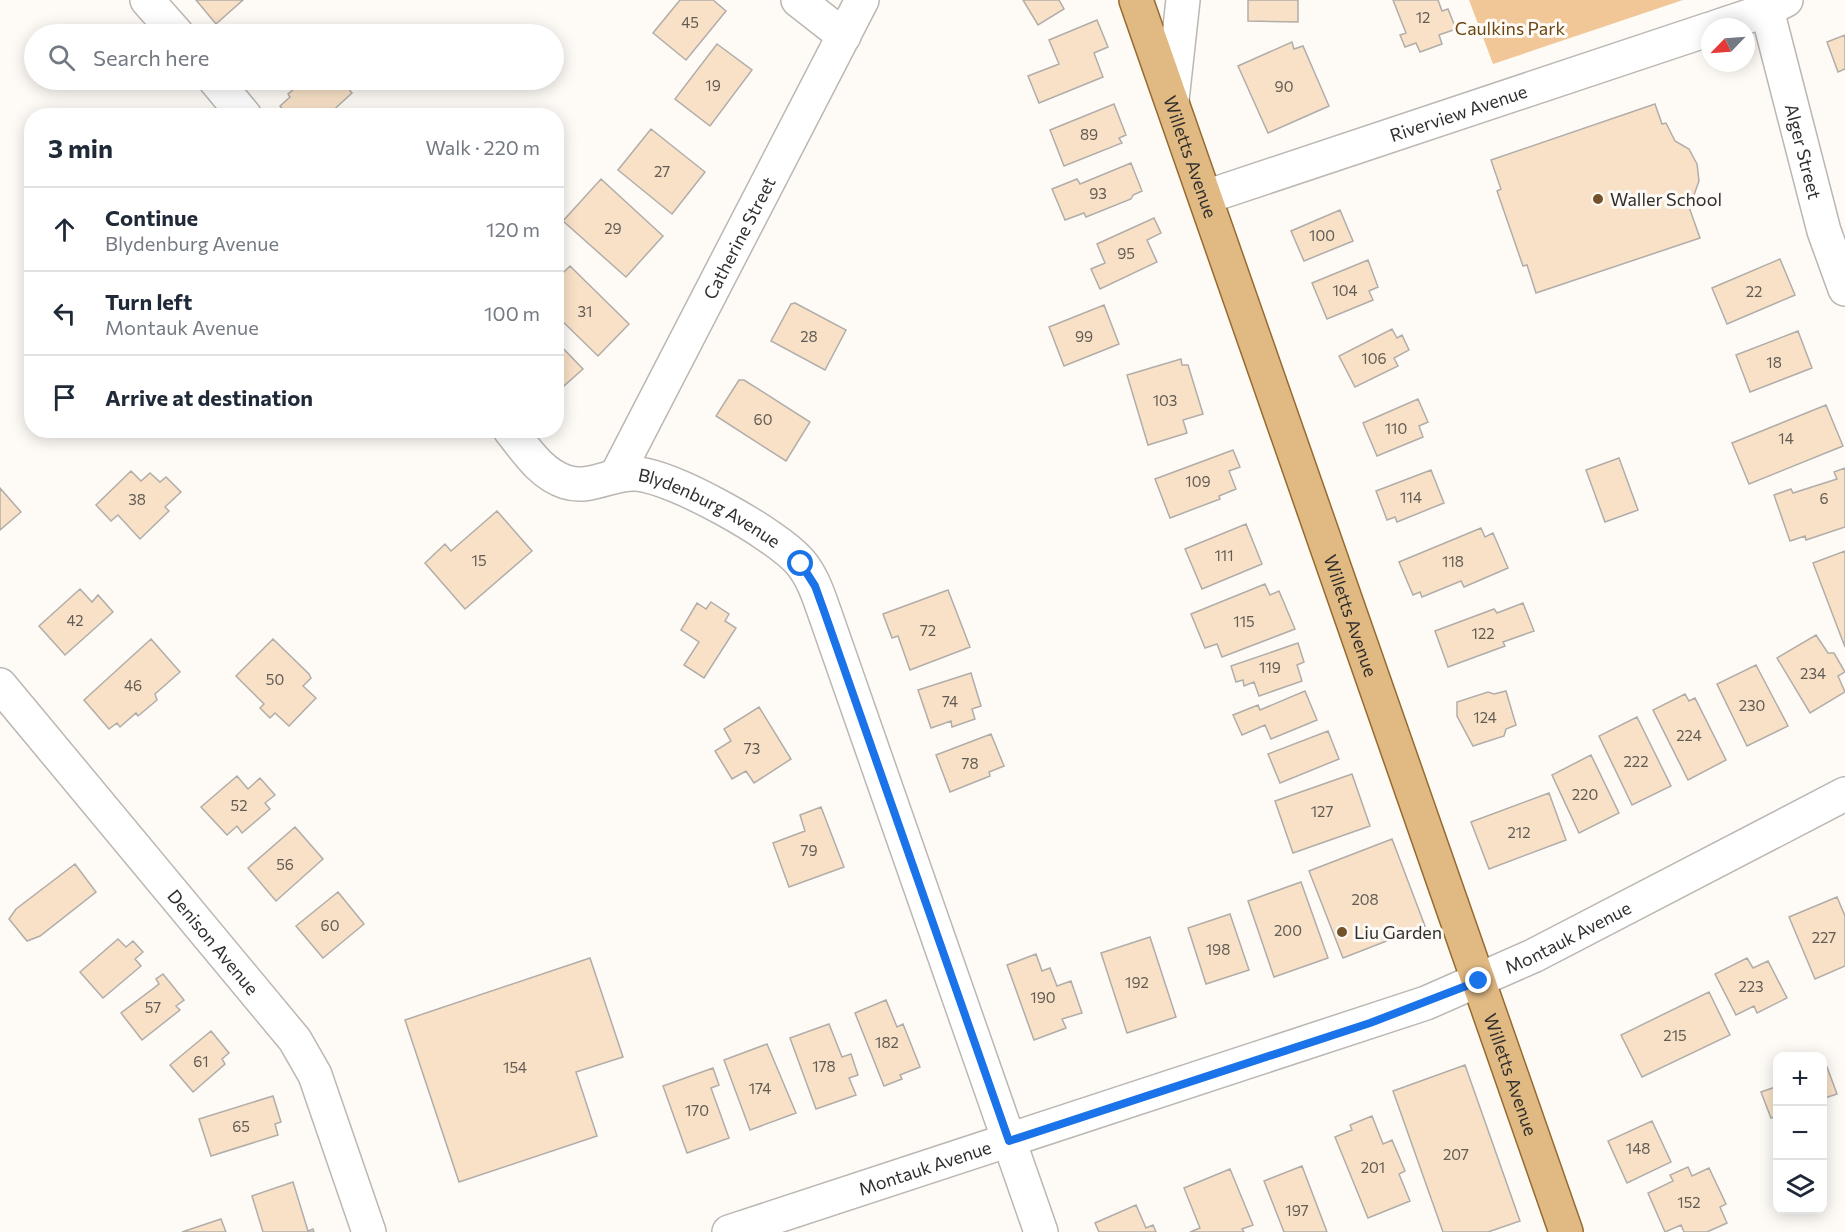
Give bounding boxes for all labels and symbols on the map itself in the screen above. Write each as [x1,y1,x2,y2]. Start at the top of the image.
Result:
house number: 12 [1416,8,1430,26]
house number: 45 [681,13,699,31]
park label: Caulkins Park [1455,17,1565,39]
north arrow [1701,18,1755,72]
house number: 19 [705,76,721,94]
house number: 90 [1275,77,1293,95]
street label: Riverview Avenue [1387,80,1530,146]
street label: Willetts Avenue [1159,93,1222,221]
street label: Alger Street [1781,101,1826,201]
house number: 89 [1080,125,1098,143]
house number: 27 [654,162,670,180]
street label: Catherine Street [698,173,780,303]
house number: 93 [1089,184,1107,202]
place label: Waller School [1610,188,1722,210]
marker: Waller School [1591,192,1605,206]
house number: 29 [604,219,622,237]
house number: 100 [1309,226,1335,244]
house number: 95 [1117,244,1135,262]
house number: 104 [1332,281,1358,299]
house number: 22 [1746,282,1762,300]
house number: 31 [578,302,592,320]
house number: 28 [800,327,818,345]
house number: 99 [1075,327,1093,345]
house number: 106 [1361,349,1387,367]
house number: 18 [1766,353,1782,371]
house number: 103 [1153,391,1177,409]
house number: 60 [754,410,772,428]
house number: 110 [1385,419,1407,437]
house number: 14 [1778,429,1794,447]
street label: Blydenburg Avenue [636,463,785,552]
house number: 109 [1185,472,1211,490]
house number: 114 [1400,488,1422,506]
house number: 6 [1819,489,1829,507]
house number: 38 [128,490,146,508]
house number: 111 [1214,546,1234,564]
route start [787,550,813,576]
house number: 15 [471,551,487,569]
street label: Willetts Avenue [1319,552,1382,680]
house number: 118 [1442,552,1464,570]
house number: 42 [66,611,84,629]
house number: 115 [1233,612,1255,630]
house number: 72 [920,621,936,639]
house number: 122 [1471,624,1495,642]
house number: 119 [1259,658,1281,676]
house number: 234 [1800,664,1826,682]
house number: 50 [266,670,284,688]
house number: 46 [124,676,142,694]
house number: 74 [942,692,958,710]
house number: 230 [1739,696,1765,714]
house number: 124 [1473,708,1497,726]
house number: 224 [1676,726,1702,744]
house number: 73 [744,739,760,757]
house number: 222 [1624,752,1648,770]
house number: 78 [962,754,978,772]
house number: 220 [1572,785,1598,803]
house number: 52 [231,796,247,814]
house number: 127 [1311,802,1333,820]
house number: 212 [1507,823,1531,841]
house number: 79 [801,841,817,859]
house number: 56 [276,855,294,873]
street label: Denison Avenue [163,885,264,999]
house number: 208 [1351,890,1379,908]
street label: Montauk Avenue [1501,896,1635,978]
house number: 60 [321,916,339,934]
house number: 200 [1274,921,1302,939]
place label: Liu Garden [1354,921,1442,943]
marker: Liu Garden [1335,925,1349,939]
house number: 227 [1812,928,1836,946]
house number: 198 [1206,940,1230,958]
route end [1465,967,1491,993]
house number: 192 [1125,973,1149,991]
house number: 223 [1738,977,1764,995]
house number: 190 [1030,988,1056,1006]
house number: 57 [145,998,161,1016]
street label: Willetts Avenue [1480,1010,1542,1139]
house number: 215 [1663,1026,1687,1044]
house number: 182 [875,1033,899,1051]
house number: 61 [193,1052,209,1070]
house number: 178 [812,1057,836,1075]
house number: 154 [503,1058,527,1076]
house number: 174 [749,1079,771,1097]
house number: 170 [685,1101,709,1119]
house number: 65 [232,1117,250,1135]
street label: Montauk Avenue [856,1136,994,1200]
house number: 148 [1626,1139,1650,1157]
house number: 207 [1443,1145,1469,1163]
house number: 201 [1361,1158,1385,1176]
house number: 152 [1677,1193,1701,1211]
house number: 197 [1285,1201,1309,1219]

